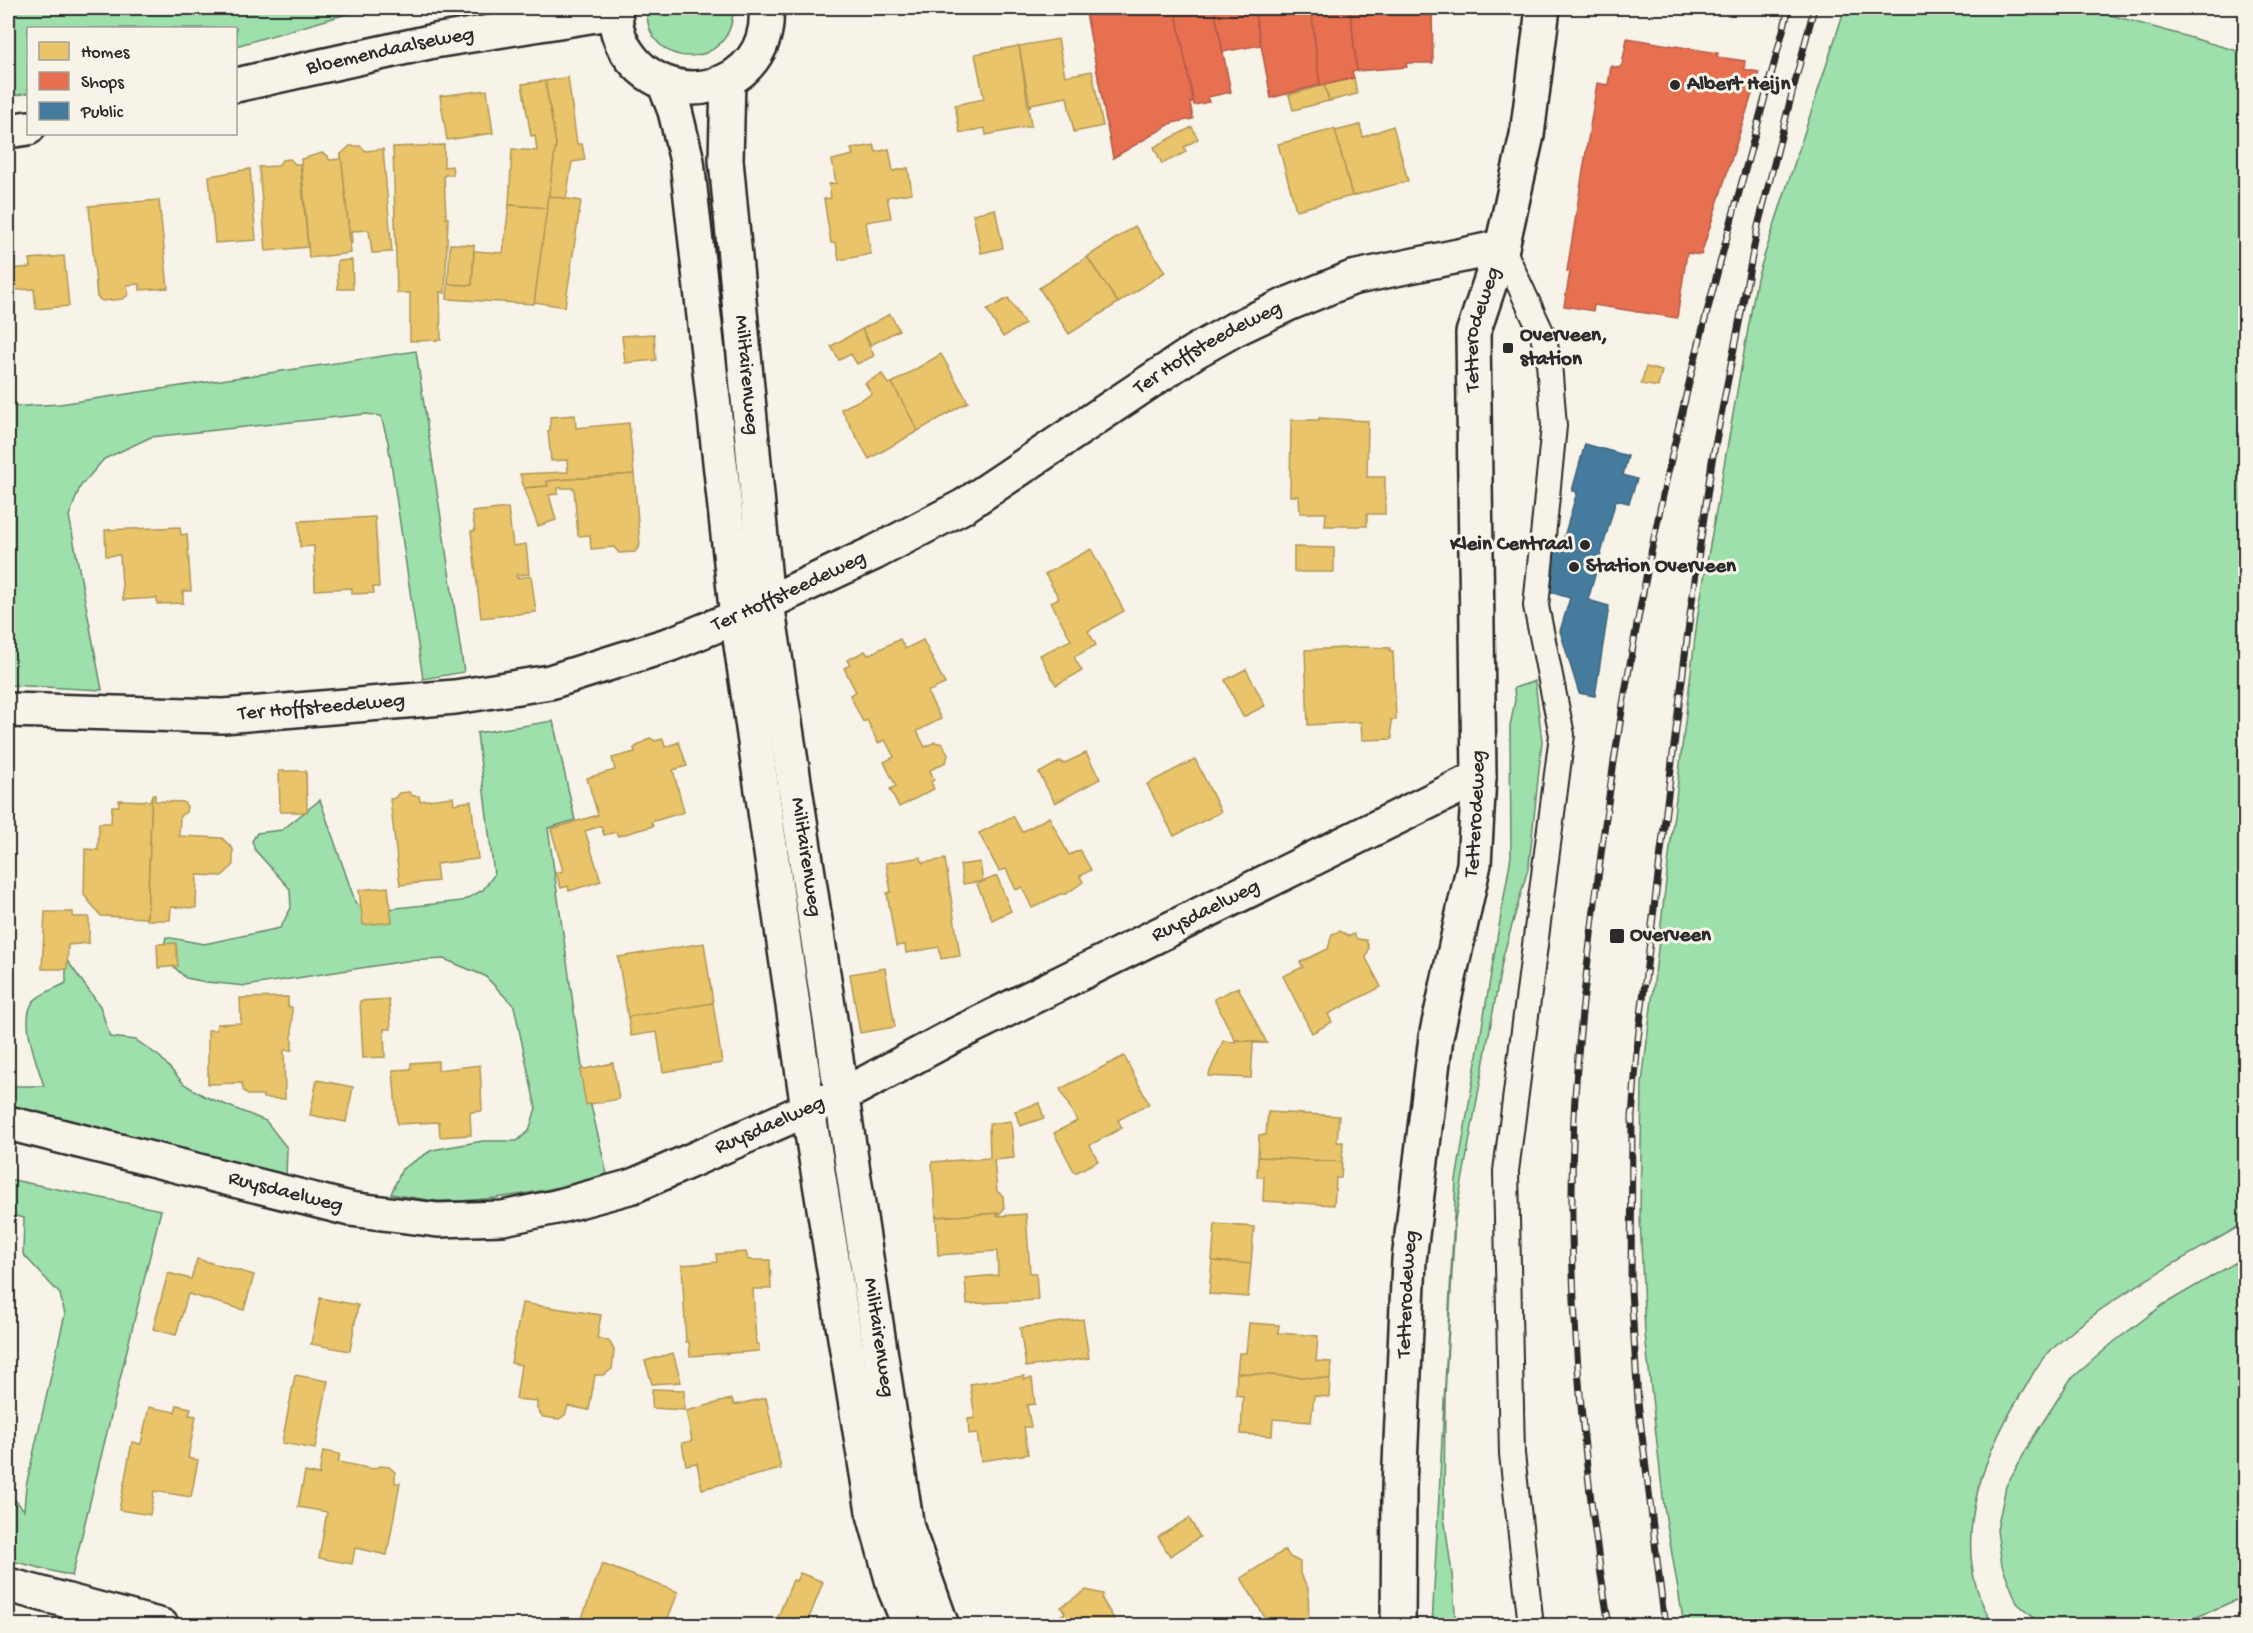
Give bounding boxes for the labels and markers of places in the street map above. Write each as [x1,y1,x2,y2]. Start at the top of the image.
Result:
place label: Albert Heijn [1686,73,1791,98]
marker: Albert Heijn [1668,78,1682,92]
place label: Overveen, station [1520,324,1608,373]
marker: Overveen, station [1501,341,1515,355]
place label: Klein Centraal [1449,533,1573,558]
marker: Klein Centraal [1578,538,1592,552]
place label: Station Overveen [1586,555,1737,580]
marker: Station Overveen [1567,560,1581,574]
place label: Overveen [1630,924,1712,949]
marker: Overveen [1608,927,1626,945]

